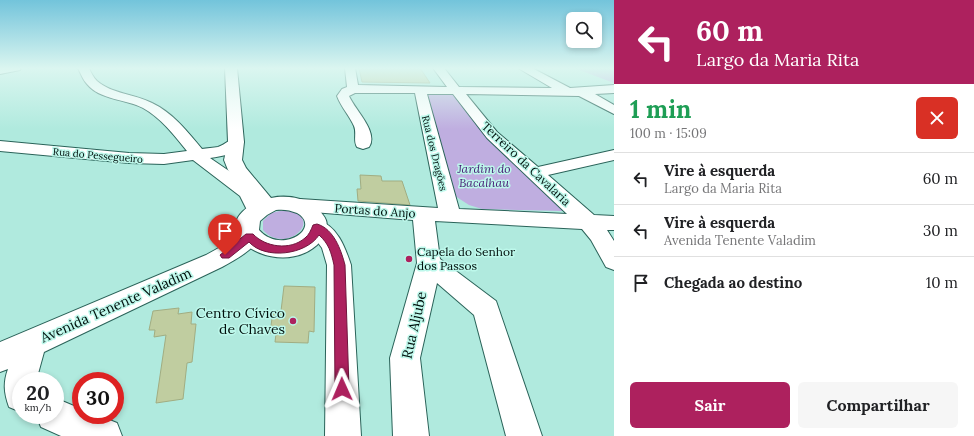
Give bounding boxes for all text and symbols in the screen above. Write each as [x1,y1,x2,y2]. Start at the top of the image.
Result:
map controls [566,12,602,48]
button: search [566,12,602,48]
text: 60 m [696,13,763,49]
icon: left [630,16,682,68]
text: Largo da Maria Rita [696,48,859,71]
text: 1 min [630,94,691,125]
button: close [916,97,958,139]
street label: Rua dos Dragões [419,114,450,193]
street label: Terreiro da Cavalaria [479,118,574,209]
text: 100 m · 15:09 [630,125,707,142]
street label: Rua do Pessegueiro [52,145,144,166]
park label: Jardim do Bacalhau [456,161,511,190]
text: Vire à esquerda [664,161,775,180]
icon: left [630,168,652,190]
text: 60 m [923,169,958,188]
text: Largo da Maria Rita [664,180,782,197]
street label: Portas do Anjo [334,200,416,221]
text: Vire à esquerda [664,213,775,232]
pin [208,214,242,255]
icon: arrive [214,220,236,242]
icon: left [630,220,652,242]
text: 30 m [923,221,958,240]
text: Avenida Tenente Valadim [664,232,816,249]
place label: Capela do Senhor dos Passos [417,244,516,273]
marker: Capela do Senhor dos Passos [404,254,414,264]
street label: Avenida Tenente Valadim [37,263,195,347]
icon: arrive [630,272,652,294]
text: Chegada ao destino [664,273,802,292]
text: 10 m [926,273,958,292]
street label: Rua Aljube [398,289,431,360]
place label: Centro Cívico de Chaves [196,304,285,338]
marker: Centro Cívico de Chaves [288,316,298,326]
position arrow [321,368,363,410]
speed limit sign: 30 [72,372,124,424]
text: 20 [26,380,50,405]
button: Sair [630,382,790,428]
button: Compartilhar [798,382,958,428]
text: km/h [24,401,52,414]

